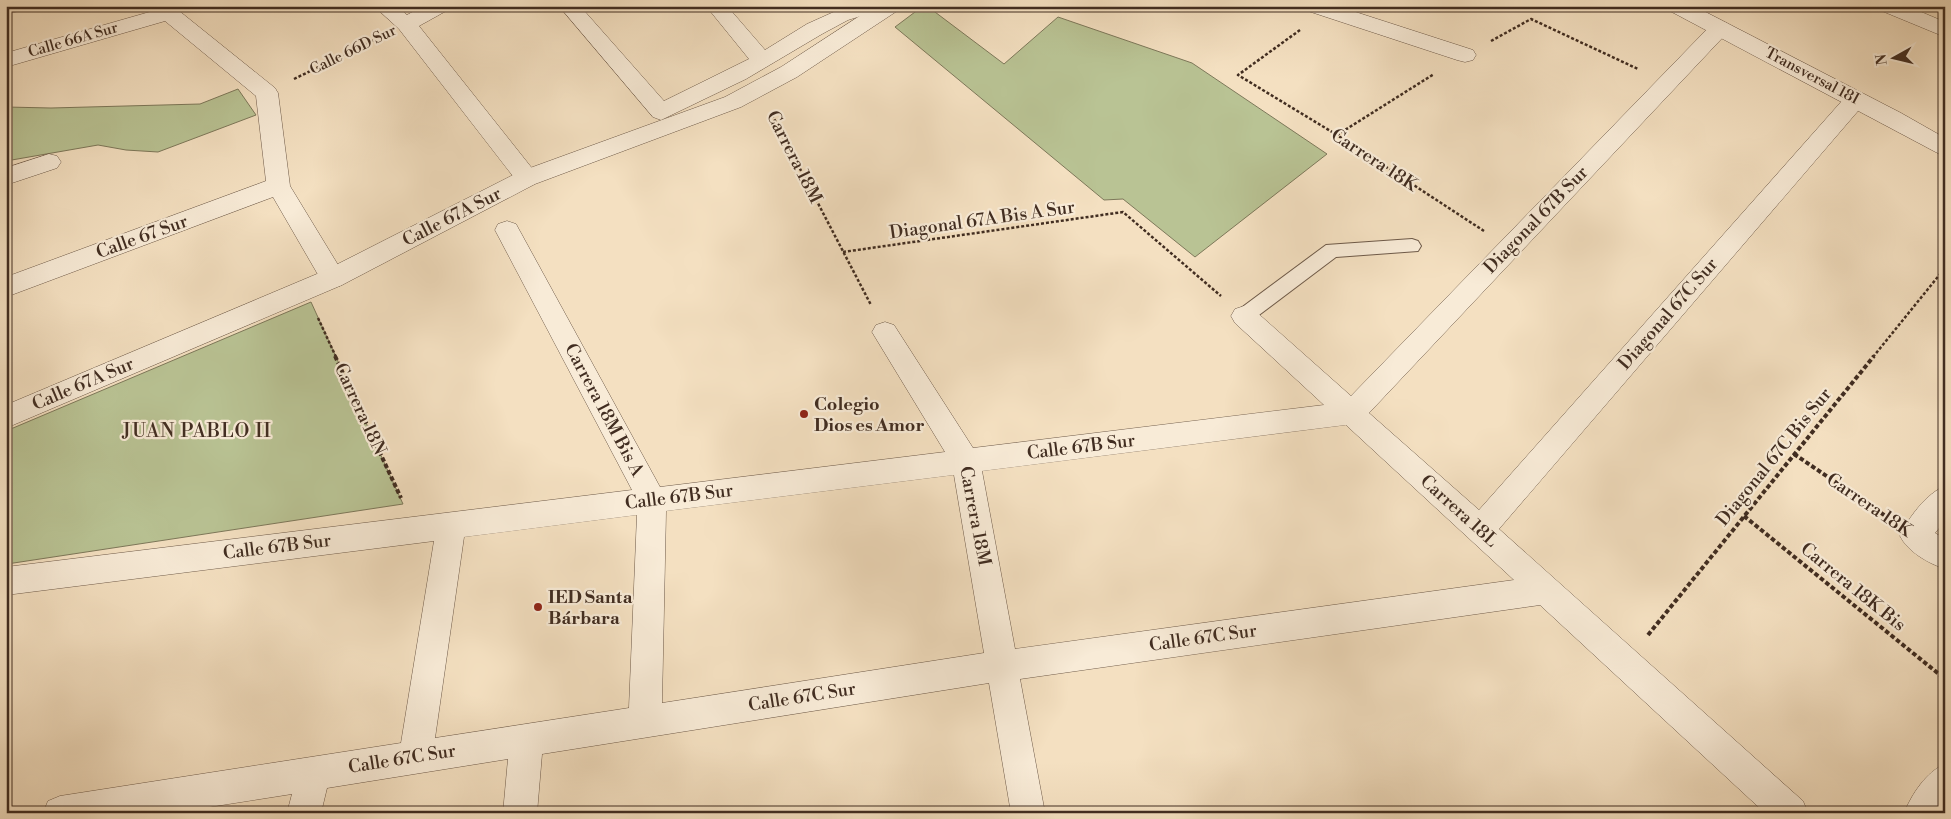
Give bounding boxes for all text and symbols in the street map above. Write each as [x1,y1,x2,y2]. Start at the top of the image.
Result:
street label: Calle 66A Sur [26,18,121,62]
street label: Calle 66D Sur [307,21,400,79]
north arrow [1868,32,1918,82]
street label: Transversal 18I [1762,43,1863,109]
text: N [1872,53,1892,66]
street label: Carrera 18M [761,107,827,207]
street label: Carrera 18K [1326,124,1423,197]
street label: Diagonal 67B Sur [1479,161,1593,279]
street label: Calle 67A Sur [398,182,506,252]
street label: Diagonal 67A Bis A Sur [888,196,1076,244]
street label: Calle 67 Sur [93,210,191,264]
street label: Diagonal 67C Sur [1613,253,1723,375]
street label: Carrera 18M Bis A [559,340,649,481]
street label: Calle 67A Sur [29,352,138,416]
street label: Carrera 18N [329,359,392,459]
street label: Diagonal 67C Bis Sur [1711,383,1837,531]
place label: Colegio Dios es Amor [814,393,925,437]
marker: Colegio Dios es Amor [798,408,810,420]
district label: JUAN PABLO II [121,419,272,443]
street label: Calle 67B Sur [1026,429,1137,465]
street label: Carrera 18M [954,464,996,568]
street label: Carrera 18K [1822,468,1918,543]
street label: Carrera 18L [1415,470,1503,552]
street label: Calle 67B Sur [624,479,735,515]
street label: Calle 67B Sur [222,529,333,565]
street label: Carrera 18K Bis [1796,538,1910,636]
place label: IED Santa Bárbara [548,586,633,630]
marker: IED Santa Bárbara [532,601,544,613]
street label: Calle 67C Sur [1148,619,1258,657]
street label: Calle 67C Sur [747,677,858,717]
street label: Calle 67C Sur [347,739,458,779]

